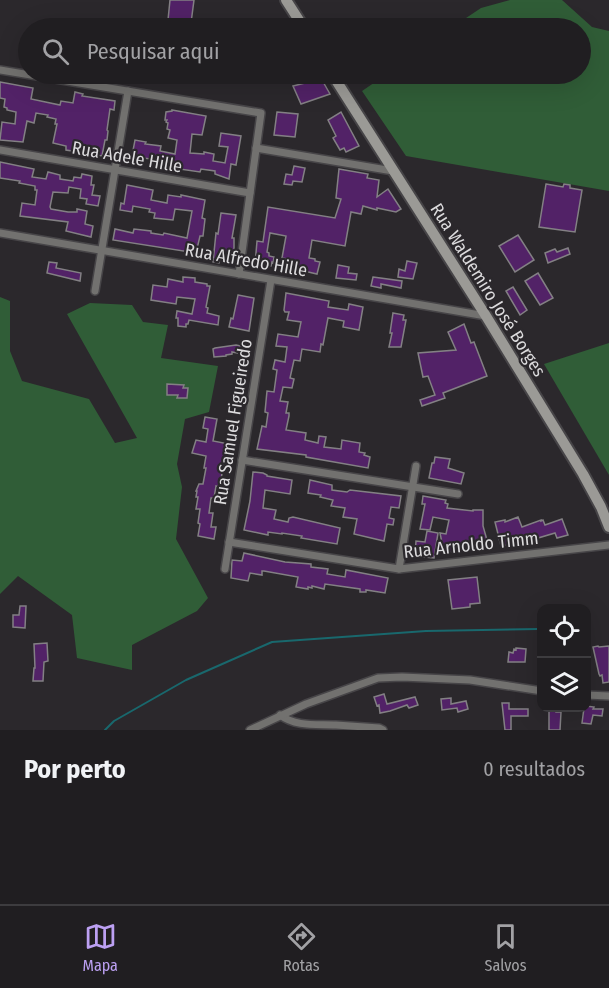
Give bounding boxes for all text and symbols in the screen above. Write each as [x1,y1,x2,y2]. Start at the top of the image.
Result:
search box [18,18,591,84]
icon: search [39,35,72,68]
text: Pesquisar aqui [87,38,219,65]
street label: Rua Adele Hille [70,136,184,178]
street label: Rua Waldemiro José Borges [426,199,551,381]
street label: Rua Alfredo Hille [183,238,309,282]
street label: Rua Samuel Figueiredo [209,337,257,507]
street label: Rua Arnoldo Timm [402,527,540,563]
map controls [537,604,591,712]
button: locate [537,604,591,658]
button: layers [537,658,591,712]
text: Por perto [24,754,126,785]
text: 0 resultados [483,757,585,781]
tab: Mapa [83,920,118,975]
tab: Rotas [283,920,320,975]
tab: Salvos [485,920,527,975]

